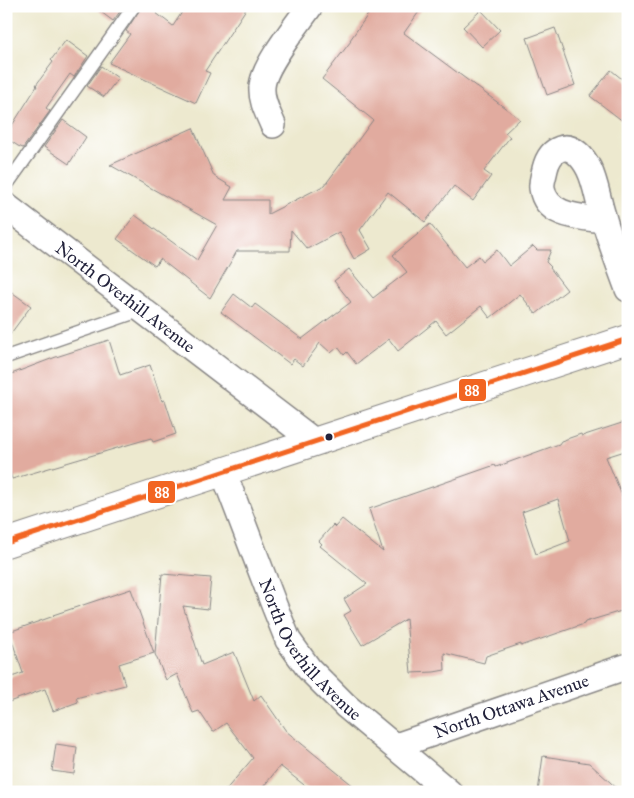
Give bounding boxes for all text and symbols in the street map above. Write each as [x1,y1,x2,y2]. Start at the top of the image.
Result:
street label: North Overhill Avenue [51,237,199,357]
line badge: 88 [458,378,487,402]
text: 88 [465,382,479,399]
unlabelled marker [324,432,334,442]
line badge: 88 [147,480,176,504]
text: 88 [155,484,169,501]
street label: North Overhill Avenue [254,575,366,725]
street label: North Ottawa Avenue [431,669,592,743]

